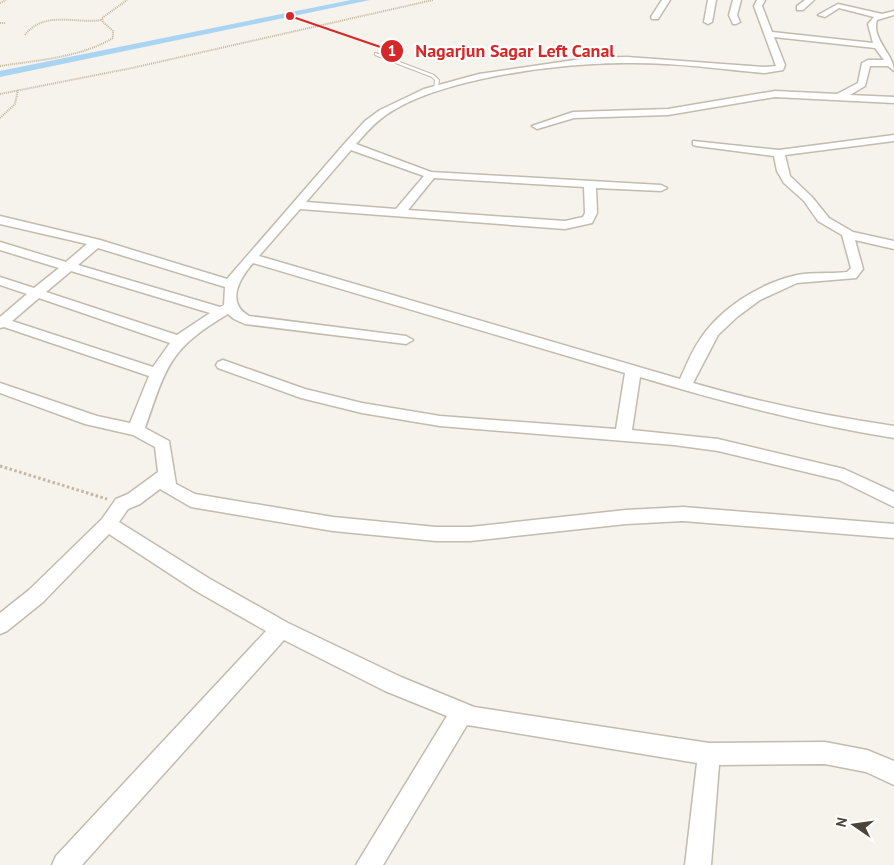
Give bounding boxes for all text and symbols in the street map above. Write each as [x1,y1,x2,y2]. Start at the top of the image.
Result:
callout: Nagarjun Sagar Left Canal [380,34,624,67]
text: Nagarjun Sagar Left Canal [415,39,615,62]
text: 1 [388,41,396,60]
north arrow [829,800,879,850]
text: N [832,816,851,829]

